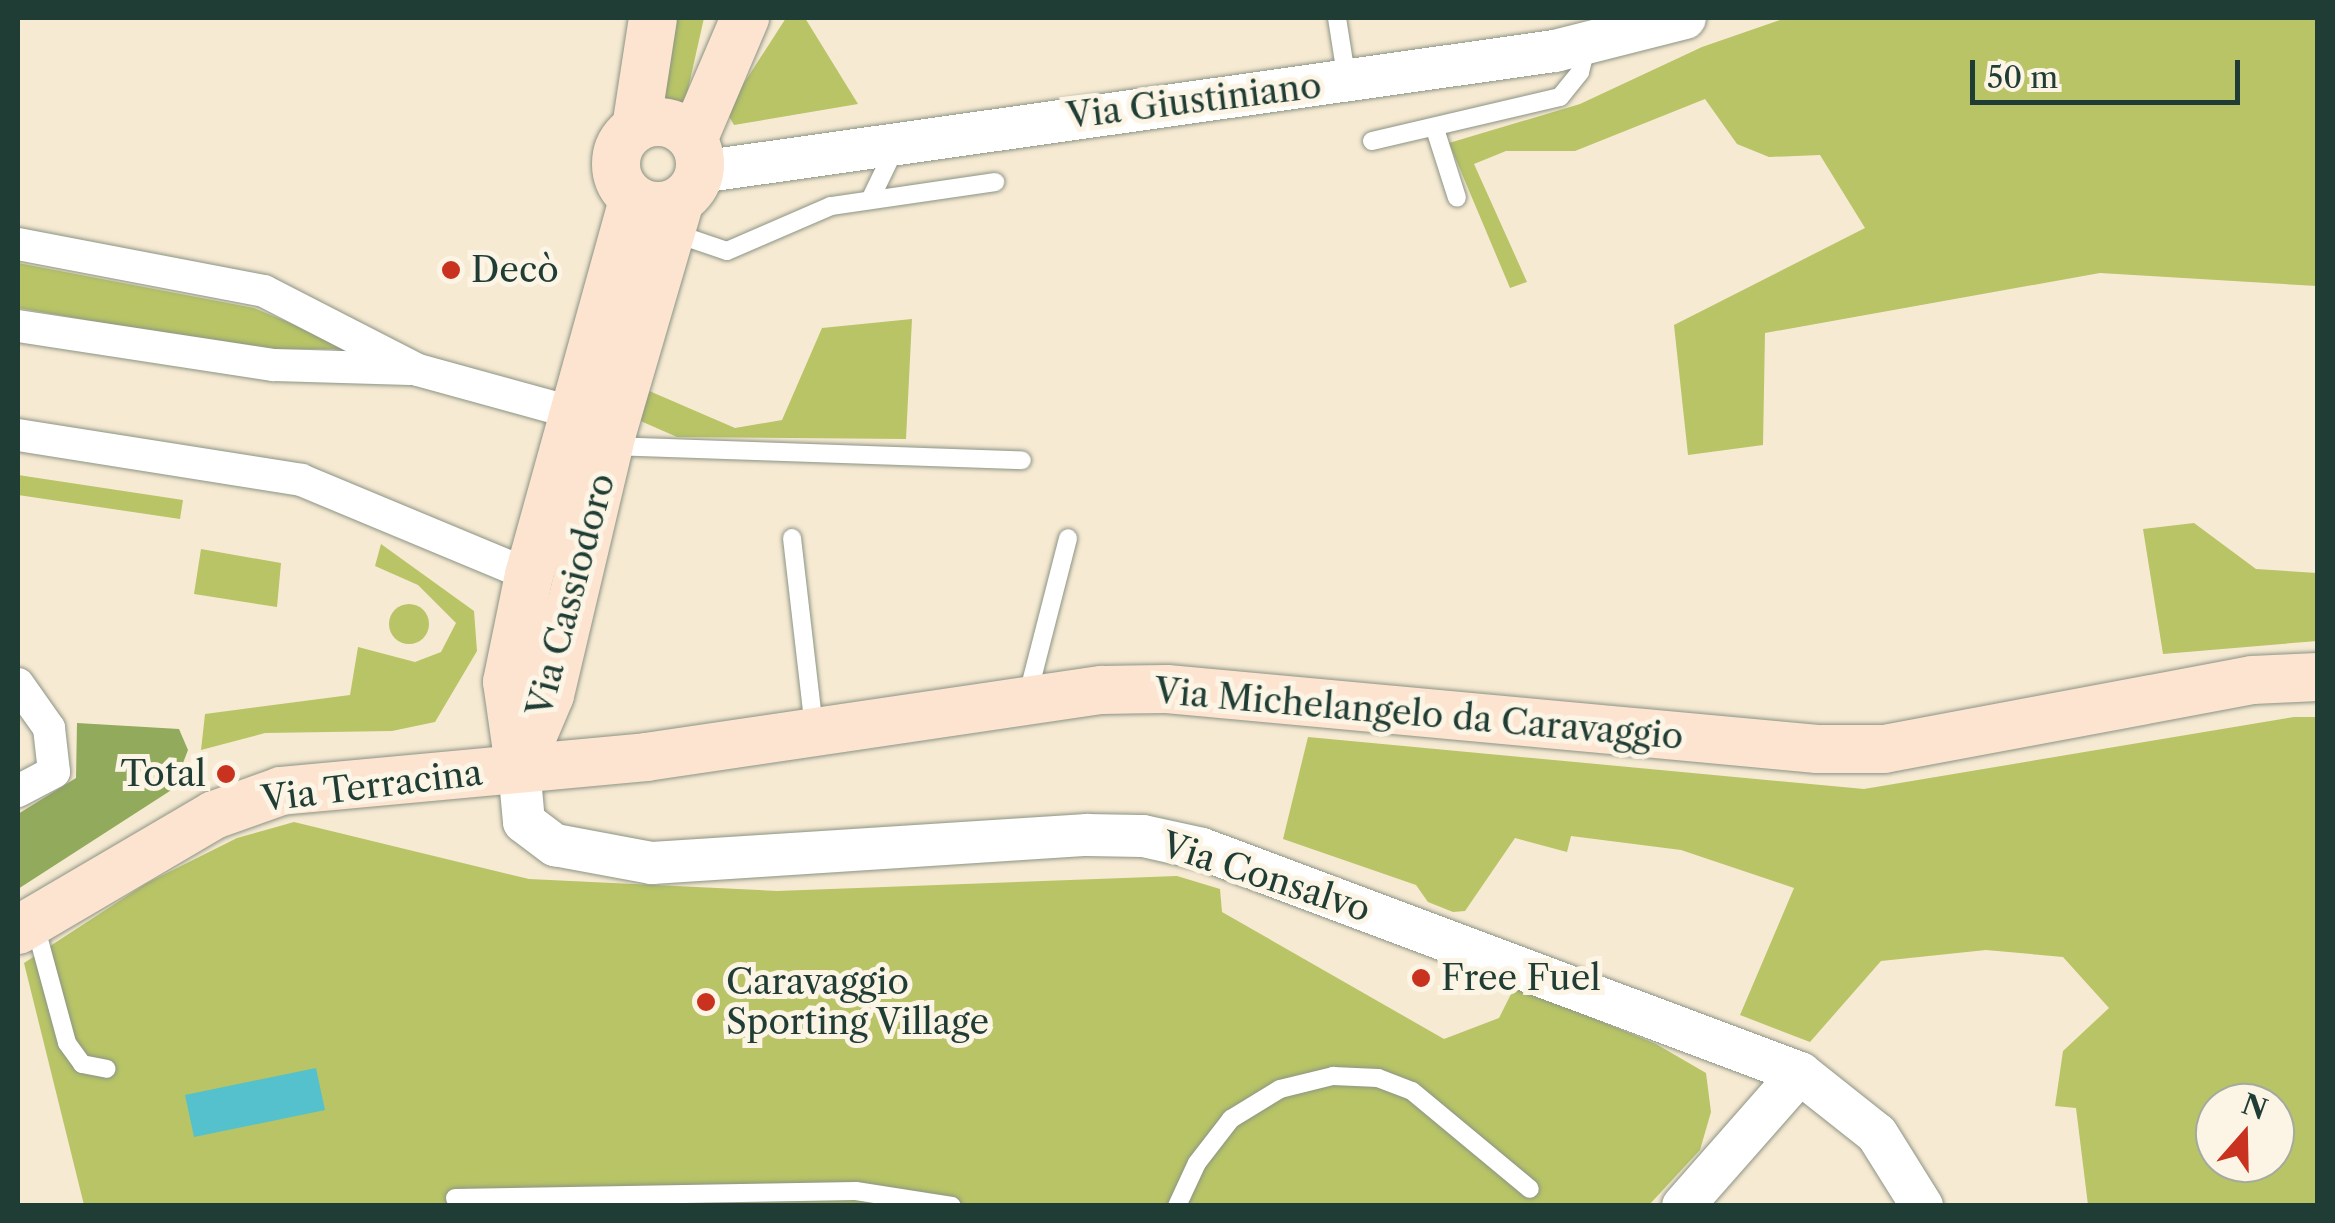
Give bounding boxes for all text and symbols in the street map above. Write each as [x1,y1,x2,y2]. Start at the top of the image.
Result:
scale bar [1975,40,2245,102]
text: 50 m [1987,59,2058,96]
street label: Via Giustiniano [1064,65,1324,137]
place label: Decò [471,249,559,291]
marker: Decò [440,259,462,281]
street label: Via Cassiodoro [518,469,624,721]
street label: Via Michelangelo da Caravaggio [1152,670,1686,758]
street label: Via Terracina [259,752,485,820]
place label: Total [120,753,206,795]
marker: Total [215,763,237,785]
street label: Via Consalvo [1156,823,1376,931]
place label: Free Fuel [1441,957,1601,999]
place label: Caravaggio Sporting Village [726,961,990,1043]
marker: Free Fuel [1410,967,1432,989]
marker: Caravaggio Sporting Village [695,991,717,1013]
north arrow [2195,1083,2295,1183]
text: N [2237,1087,2272,1127]

